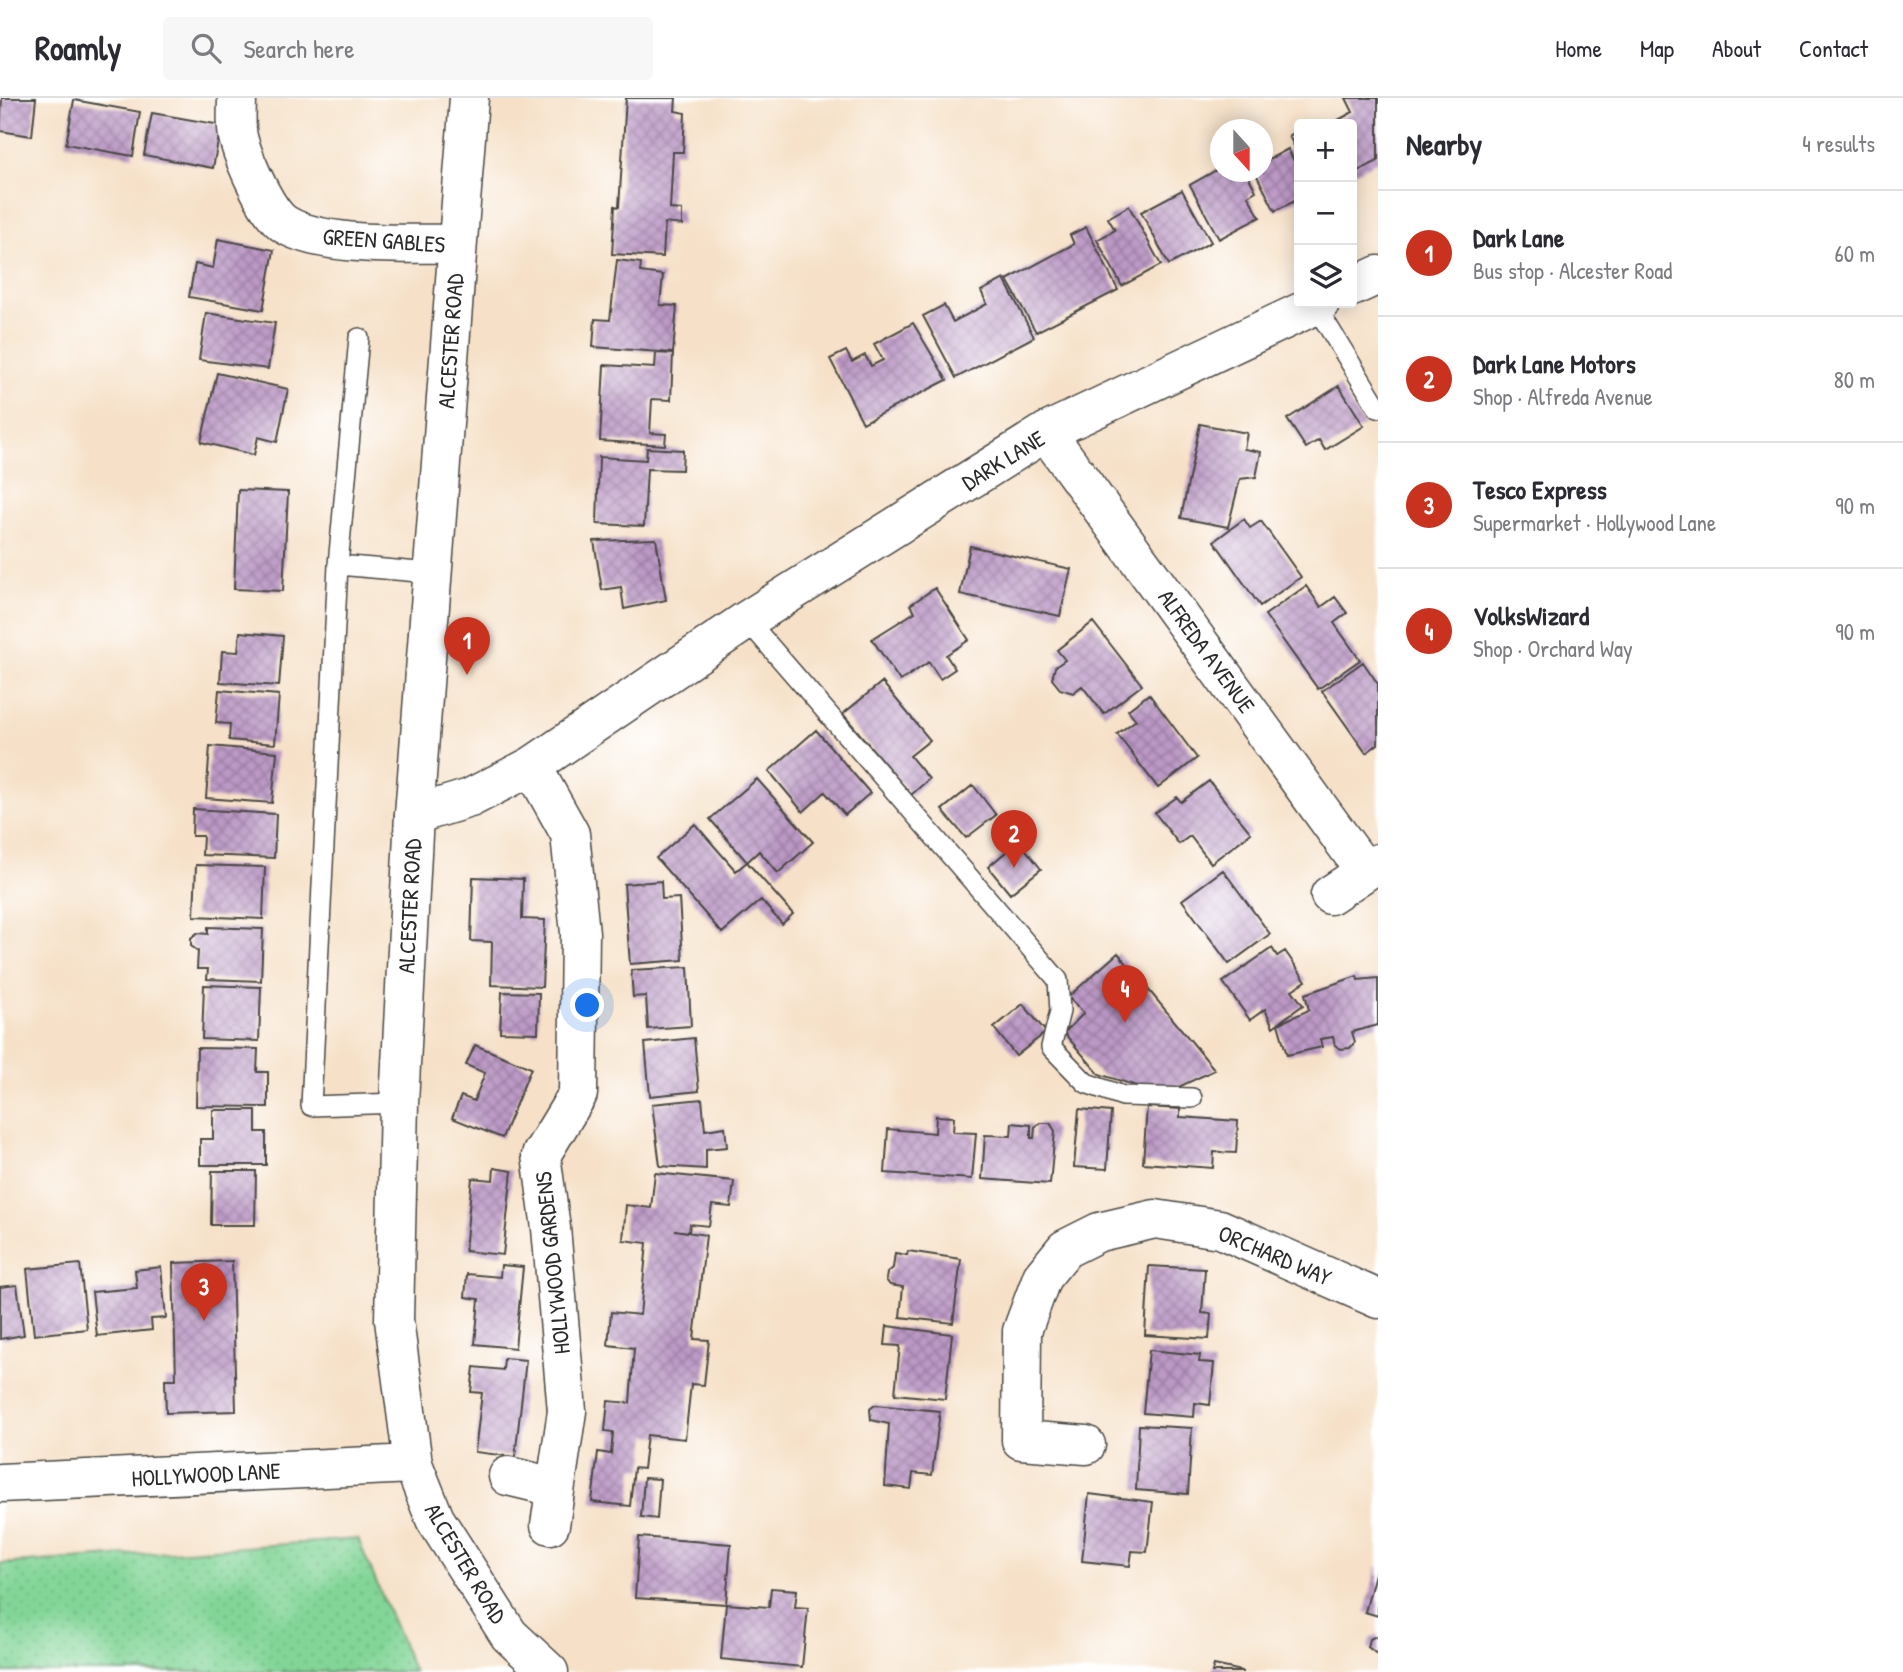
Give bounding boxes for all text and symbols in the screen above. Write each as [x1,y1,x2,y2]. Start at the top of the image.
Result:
search box [163,17,653,80]
text: Roamly [35,26,121,70]
icon: search [187,29,225,67]
text: Search here [243,31,355,66]
text: Home [1555,32,1602,64]
text: Map [1640,32,1674,64]
text: About [1712,32,1761,64]
text: Contact [1799,32,1868,64]
north arrow [1210,119,1273,182]
map controls [1294,119,1357,308]
button: + [1294,119,1357,182]
text: Nearby [1406,124,1482,164]
text: 4 results [1802,128,1875,159]
button: − [1294,182,1357,245]
street label: GREEN GABLES [322,220,447,260]
text: Dark Lane [1473,220,1564,255]
text: 1 [1425,238,1433,269]
text: 60 m [1835,238,1875,269]
button: layers [1294,245,1357,308]
text: Bus stop · Alcester Road [1473,255,1672,286]
street label: ALCESTER ROAD [430,272,470,409]
text: Dark Lane Motors [1473,346,1636,381]
text: 2 [1424,364,1434,395]
text: 80 m [1834,364,1875,395]
text: Shop · Alfreda Avenue [1473,381,1653,412]
street label: DARK LANE [956,422,1050,498]
text: Tesco Express [1473,472,1607,507]
text: 3 [1424,490,1434,521]
text: 90 m [1835,490,1875,521]
text: Supermarket · Hollywood Lane [1473,507,1716,538]
street label: ALFREDA AVENUE [1152,583,1262,719]
text: VolksWizard [1473,598,1589,633]
text: 4 [1425,616,1433,647]
text: 90 m [1835,616,1875,647]
pin: 1 [444,617,490,675]
text: Shop · Orchard Way [1473,633,1633,664]
pin: 2 [991,810,1037,868]
street label: ALCESTER ROAD [390,838,428,974]
pin: 4 [1102,965,1148,1023]
your location [570,988,604,1022]
street label: HOLLYWOOD GARDENS [527,1170,577,1356]
street label: ORCHARD WAY [1214,1217,1336,1293]
pin: 3 [181,1263,227,1321]
street label: HOLLYWOOD LANE [131,1455,281,1493]
street label: ALCESTER ROAD [418,1497,514,1629]

